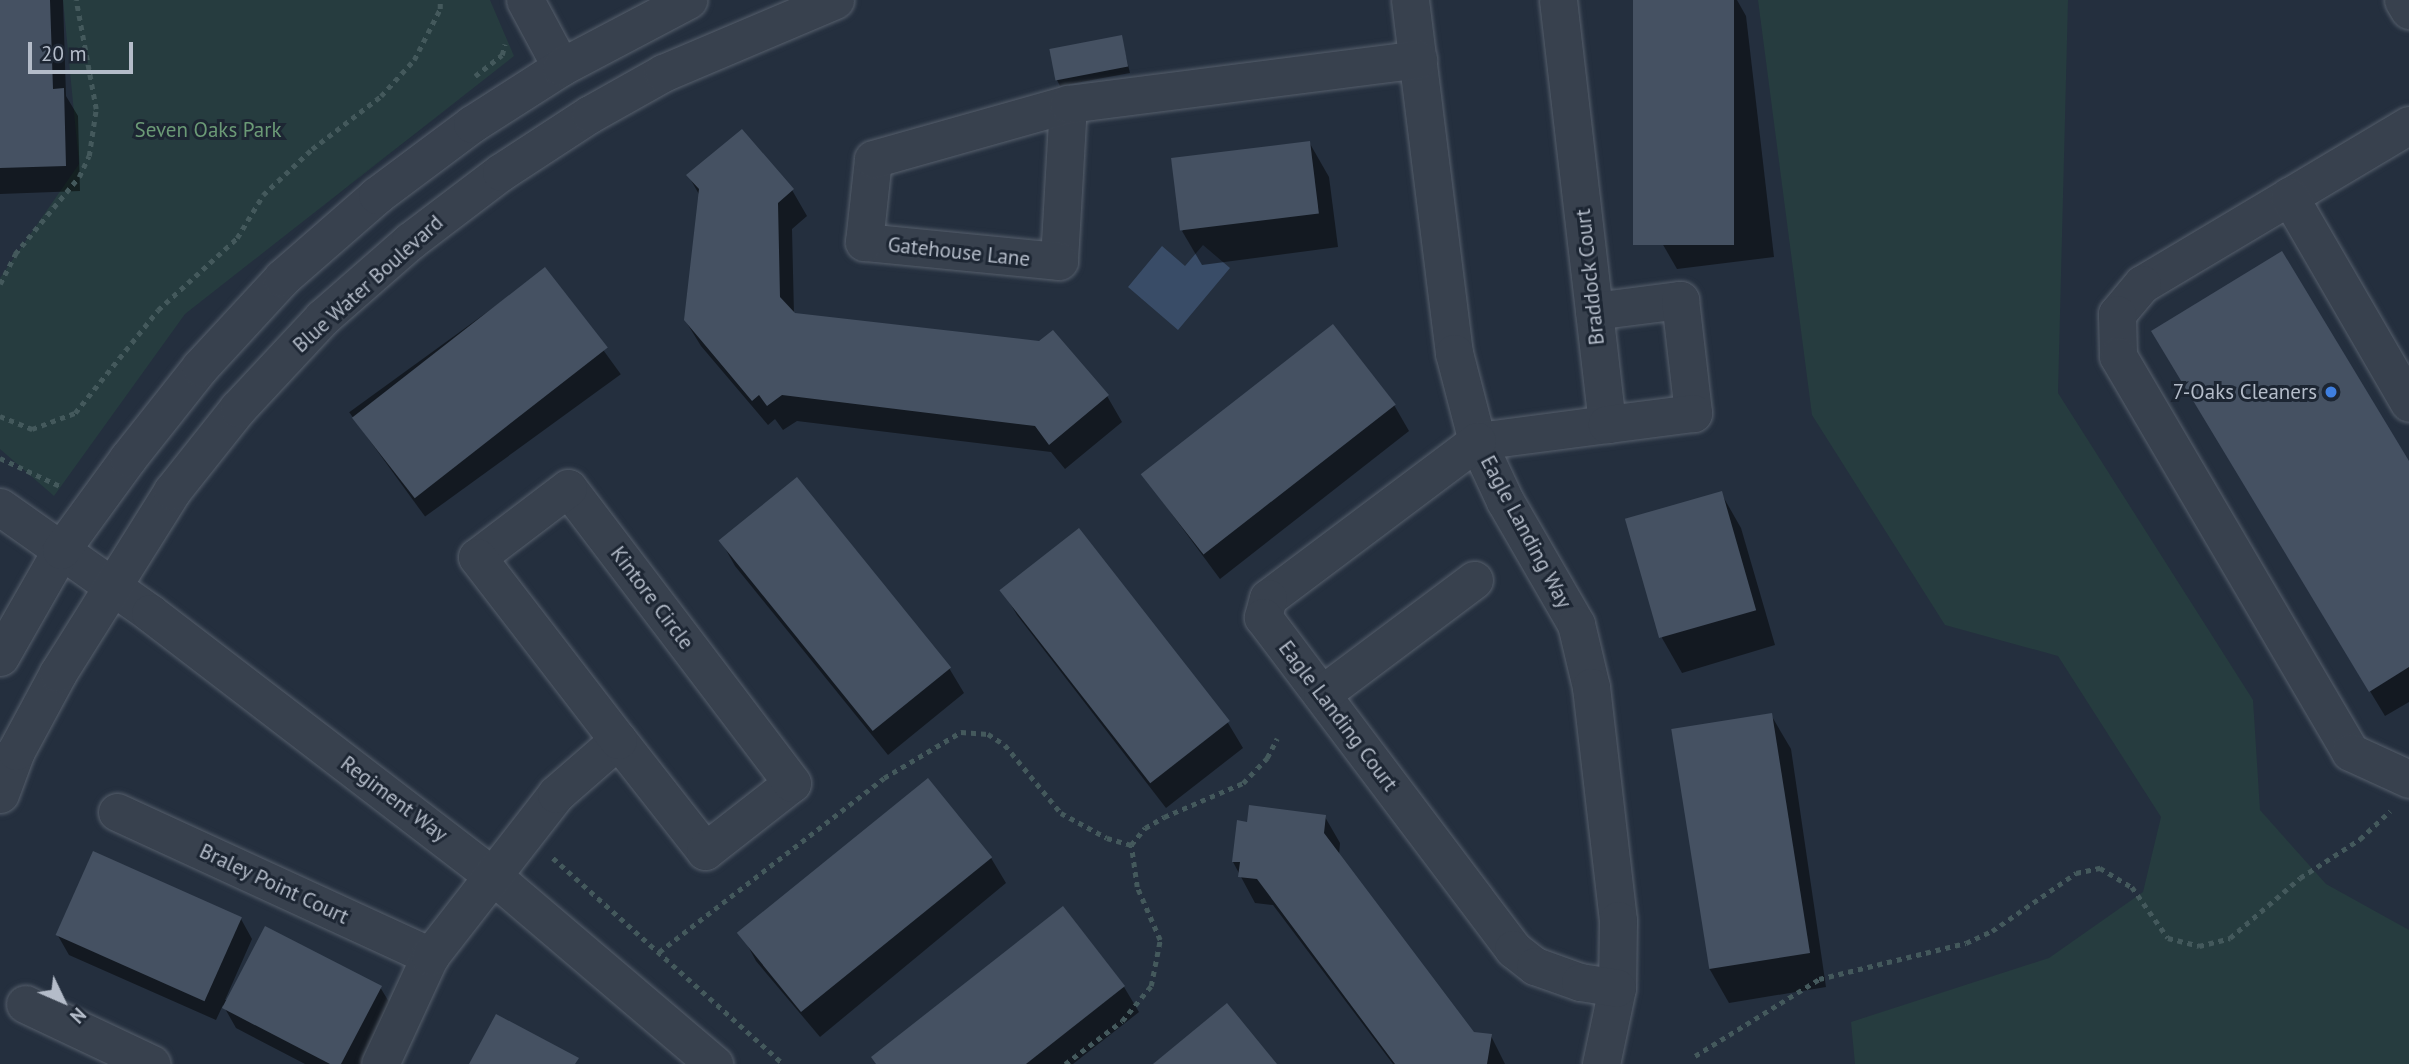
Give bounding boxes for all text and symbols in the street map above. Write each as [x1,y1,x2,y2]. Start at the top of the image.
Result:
scale bar [32,28,136,72]
text: 20 m [41,40,87,67]
park label: Seven Oaks Park [135,117,281,143]
street label: Braddock Court [1570,207,1610,347]
street label: Blue Water Boulevard [288,210,448,358]
street label: Gatehouse Lane [887,232,1031,272]
place label: 7-Oaks Cleaners [2173,379,2317,405]
marker: 7-Oaks Cleaners [2323,384,2339,400]
street label: Eagle Landing Way [1475,451,1577,613]
street label: Kintore Circle [605,541,699,655]
street label: Eagle Landing Court [1273,636,1403,796]
street label: Regiment Way [336,751,452,847]
street label: Braley Point Court [195,838,353,930]
north arrow [28,966,98,1036]
text: N [65,1003,91,1028]

